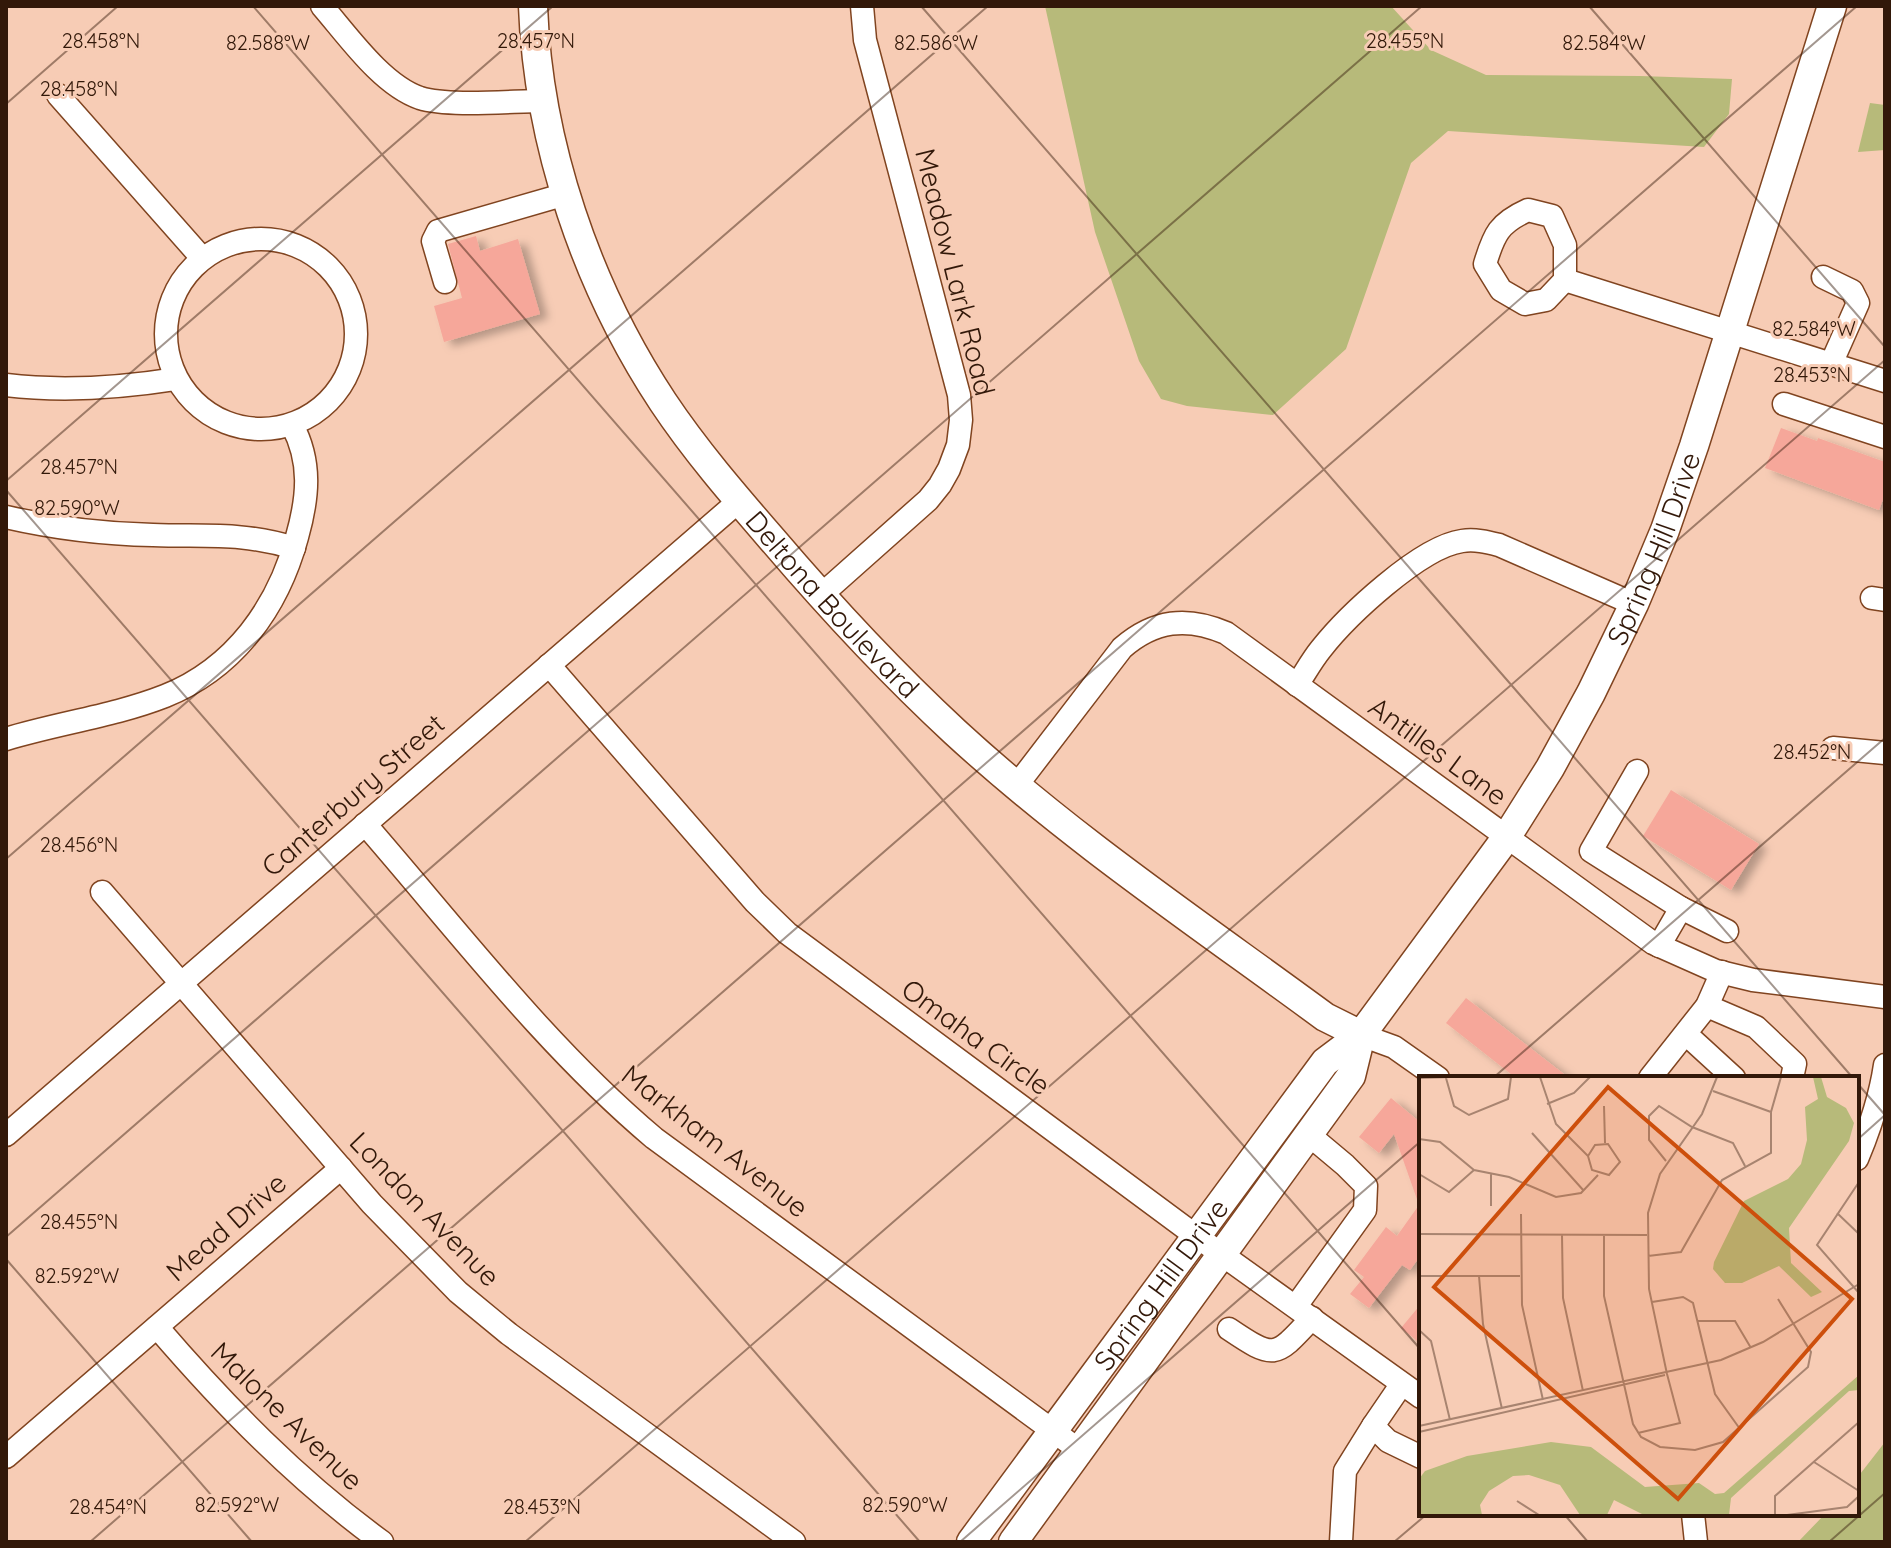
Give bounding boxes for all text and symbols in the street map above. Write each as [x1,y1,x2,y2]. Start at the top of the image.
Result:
text: 28.458°N [62,28,140,53]
text: 28.457°N [497,28,575,53]
text: 28.455°N [1366,28,1444,53]
text: 82.588°W [226,30,310,55]
text: 82.586°W [894,30,978,55]
text: 82.584°W [1562,30,1646,55]
text: 28.458°N [40,76,118,101]
street label: Meadow Lark Road [908,145,1003,399]
text: 82.584°W [1772,316,1856,341]
text: 28.453°N [1773,362,1851,387]
street label: Spring Hill Drive [1599,447,1708,651]
text: 28.457°N [40,454,118,479]
text: 82.590°W [34,495,120,520]
street label: Deltona Boulevard [738,503,927,705]
street label: Antilles Lane [1362,689,1514,813]
street label: Canterbury Street [254,706,451,884]
text: 28.452°N [1773,739,1851,764]
text: 28.456°N [40,832,118,857]
street label: Omaha Circle [895,971,1058,1102]
street label: Markham Avenue [615,1057,816,1224]
inset map [1419,1076,1859,1516]
street label: London Avenue [343,1124,508,1293]
street label: Mead Drive [158,1165,293,1288]
street label: Spring Hill Drive [1086,1191,1235,1377]
text: 28.455°N [40,1209,118,1234]
text: 82.592°W [35,1263,119,1288]
street label: Malone Avenue [204,1334,371,1497]
text: 82.592°W [195,1492,279,1517]
text: 82.590°W [862,1492,948,1517]
text: 28.454°N [69,1494,147,1519]
text: 28.453°N [503,1494,581,1519]

